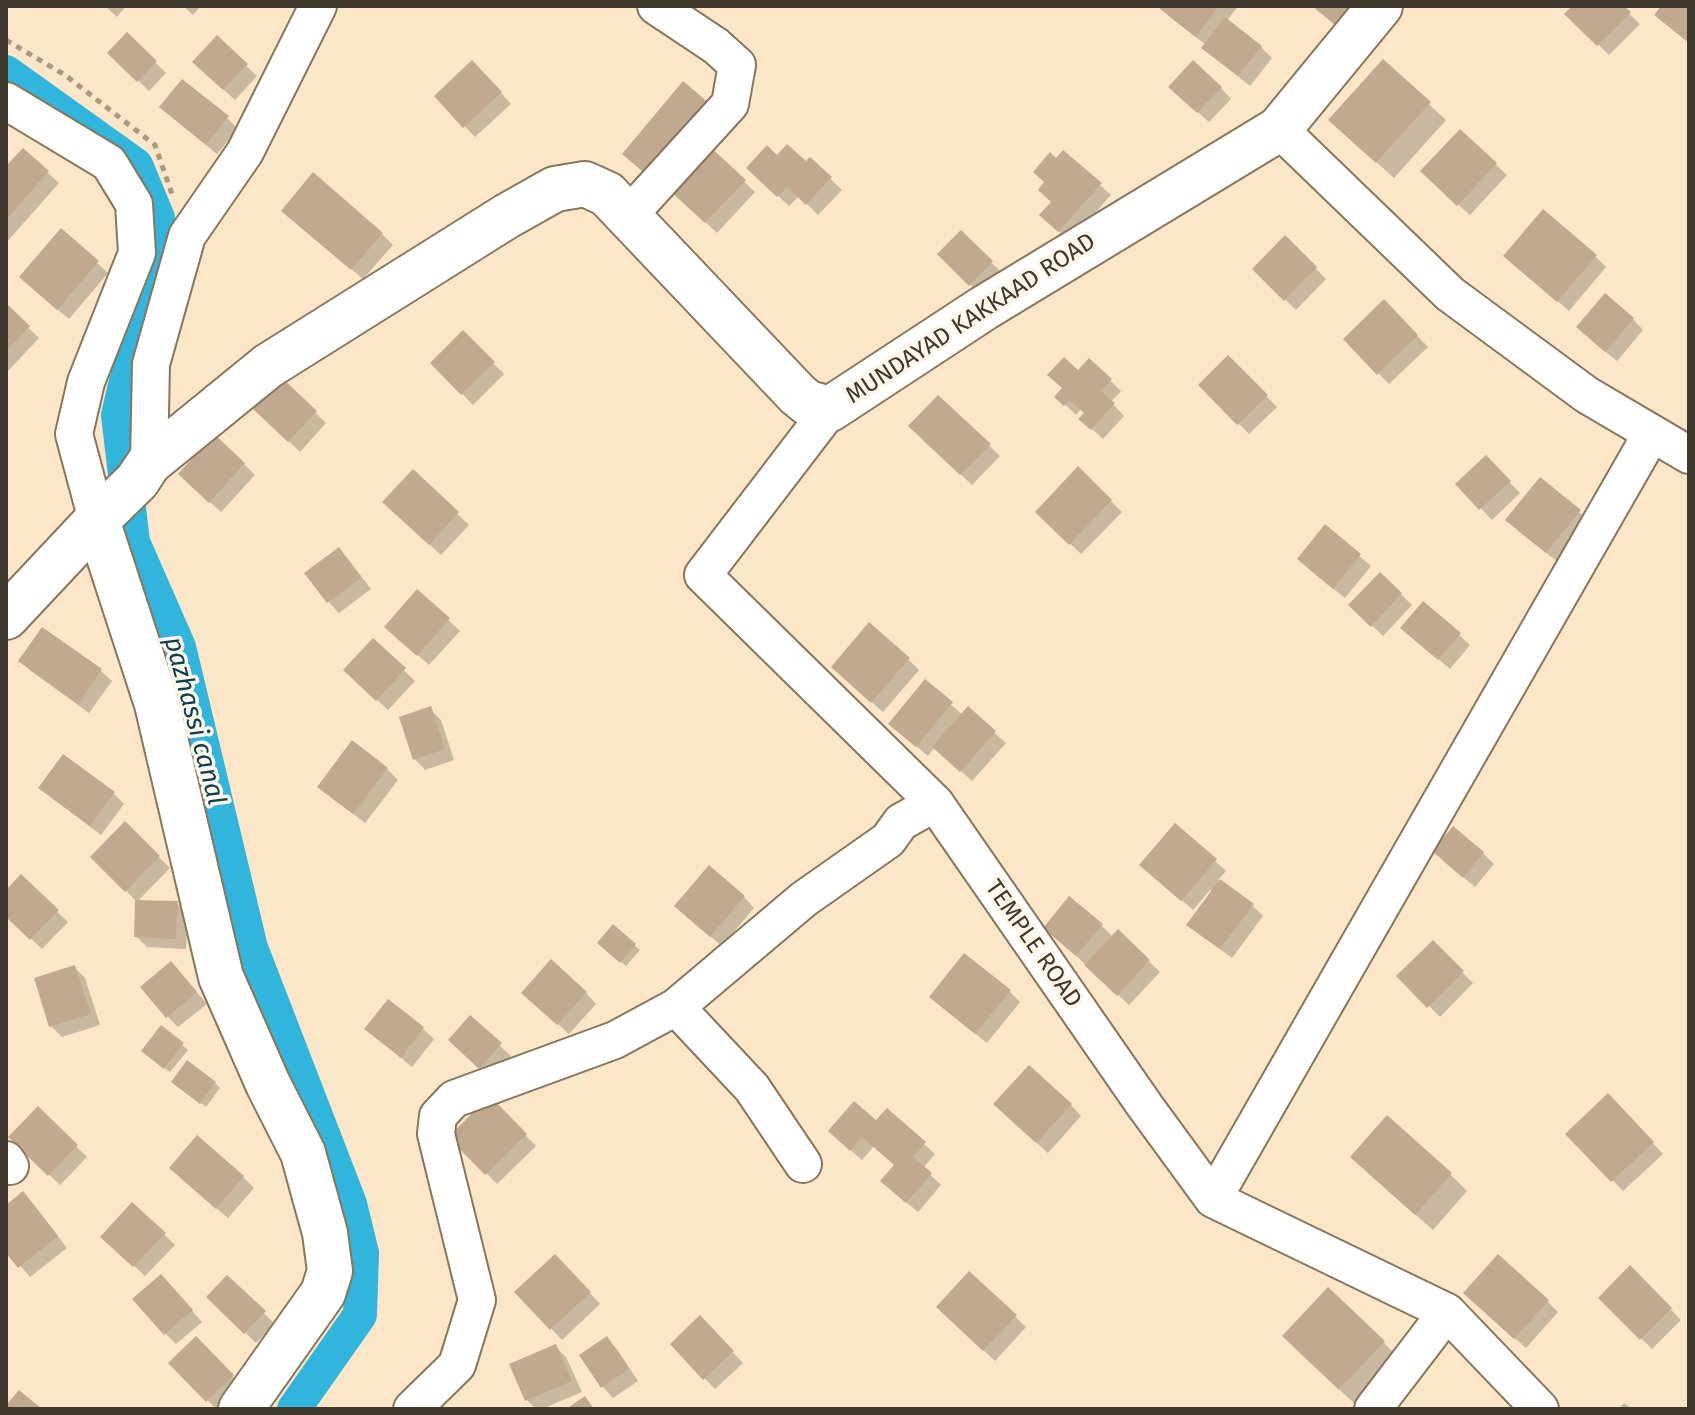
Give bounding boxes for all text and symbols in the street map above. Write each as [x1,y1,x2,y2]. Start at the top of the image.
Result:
street label: MUNDAYAD KAKKAAD ROAD [841,227,1101,411]
water label: pazhassi canal [157,634,231,808]
street label: TEMPLE ROAD [979,875,1087,1013]

